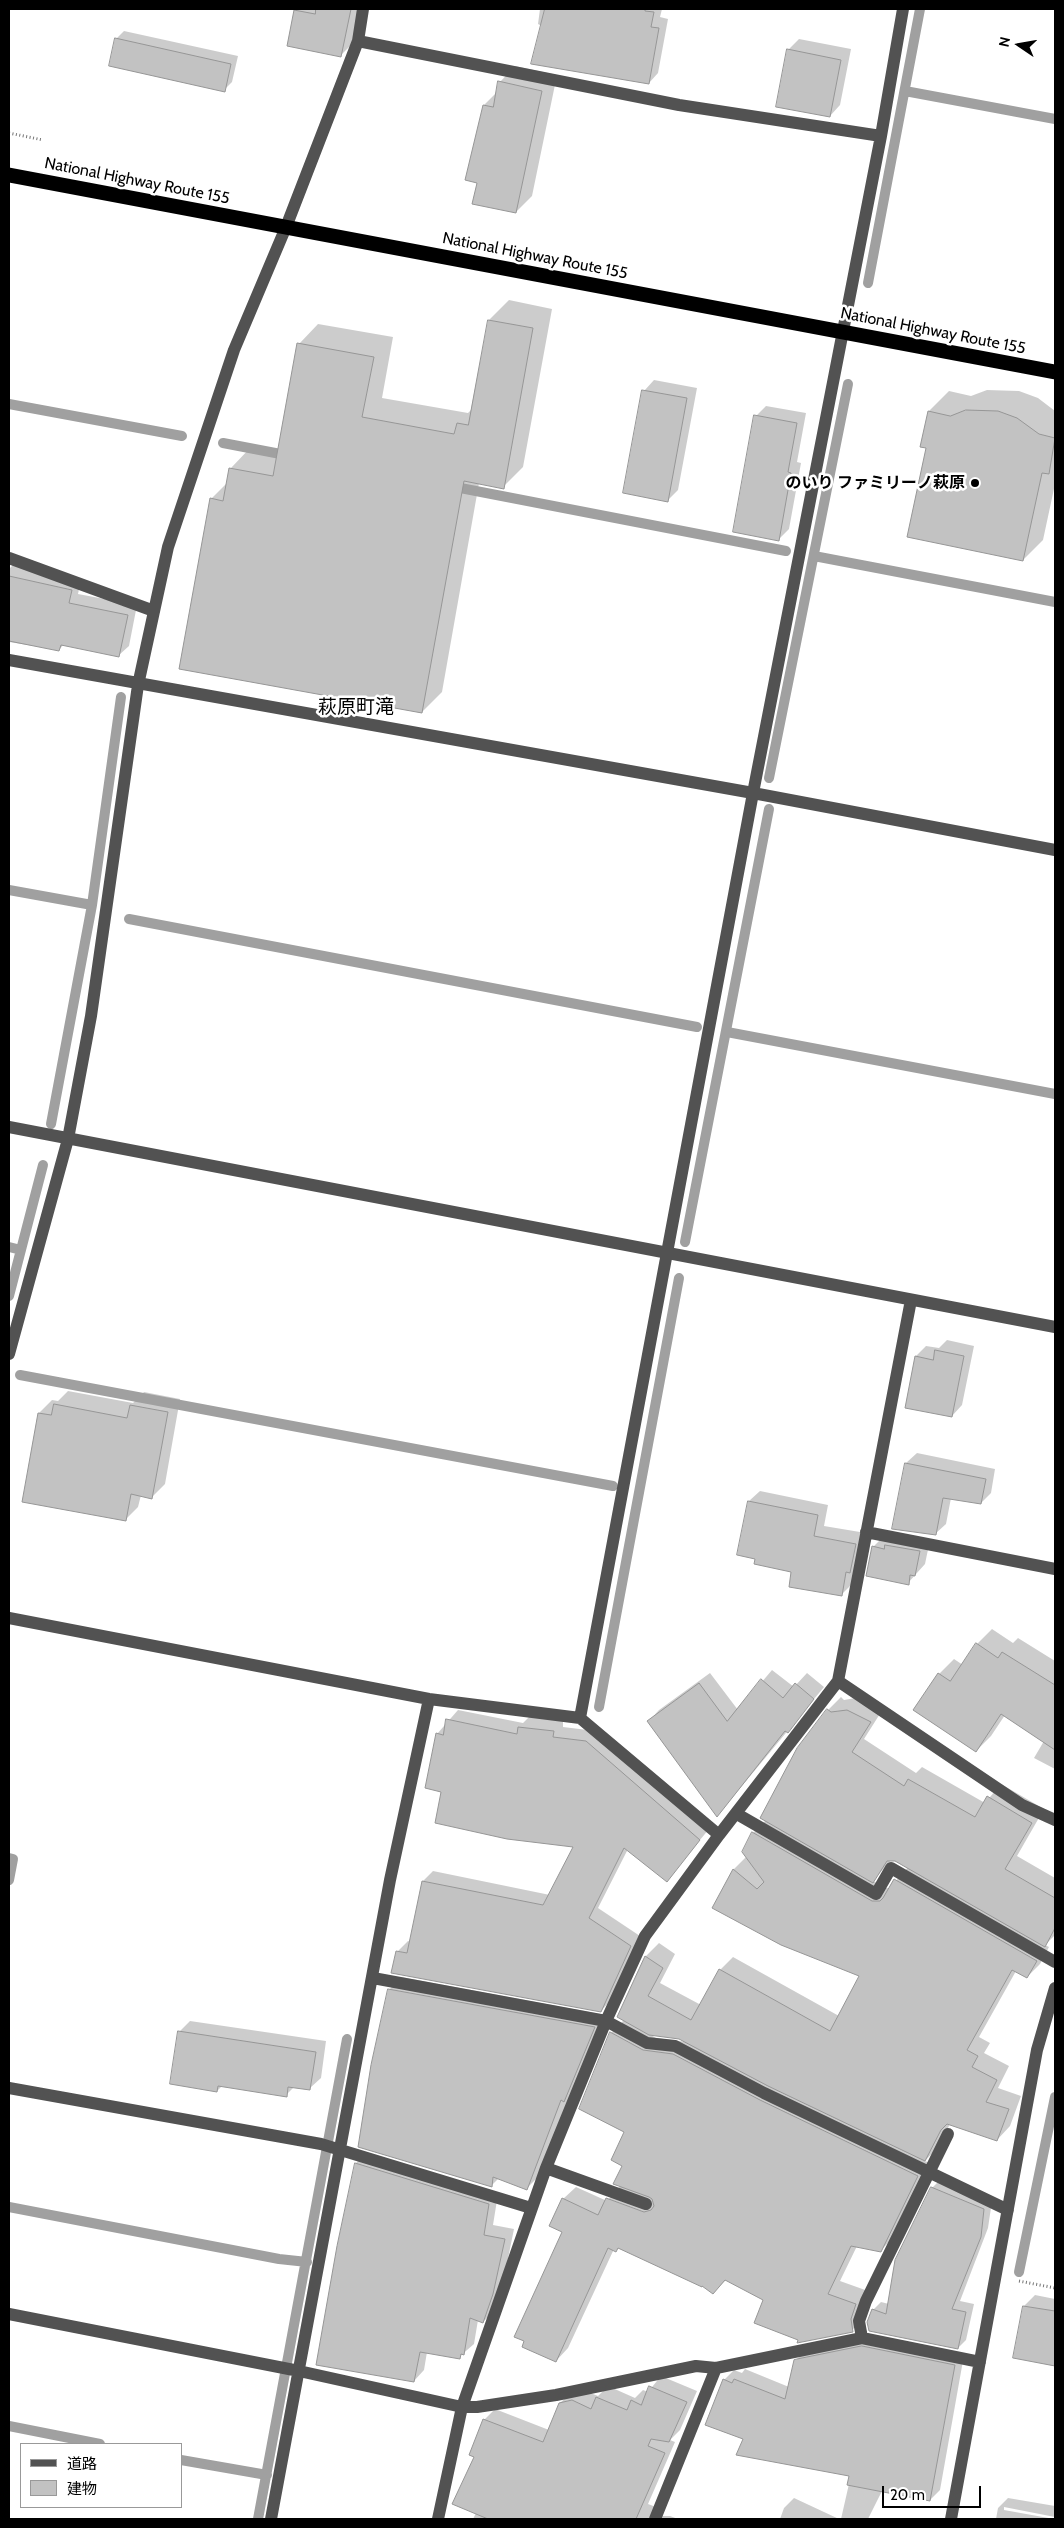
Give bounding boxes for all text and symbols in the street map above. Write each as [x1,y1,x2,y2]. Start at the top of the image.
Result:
north arrow [994,20,1044,70]
text: N [994,35,1014,49]
street label: National Highway Route 155 [43,154,231,208]
street label: National Highway Route 155 [441,229,629,283]
street label: National Highway Route 155 [839,304,1027,358]
place label: のいり ファミリーノ萩原 [785,473,965,493]
marker: のいり ファミリーノ萩原 [969,477,981,489]
district label: 萩原町滝 [318,696,394,718]
legend [20,2443,182,2508]
text: 道路 [67,2455,97,2473]
scale bar [884,2476,983,2508]
text: 建物 [67,2480,97,2498]
text: 20 m [890,2486,925,2504]

